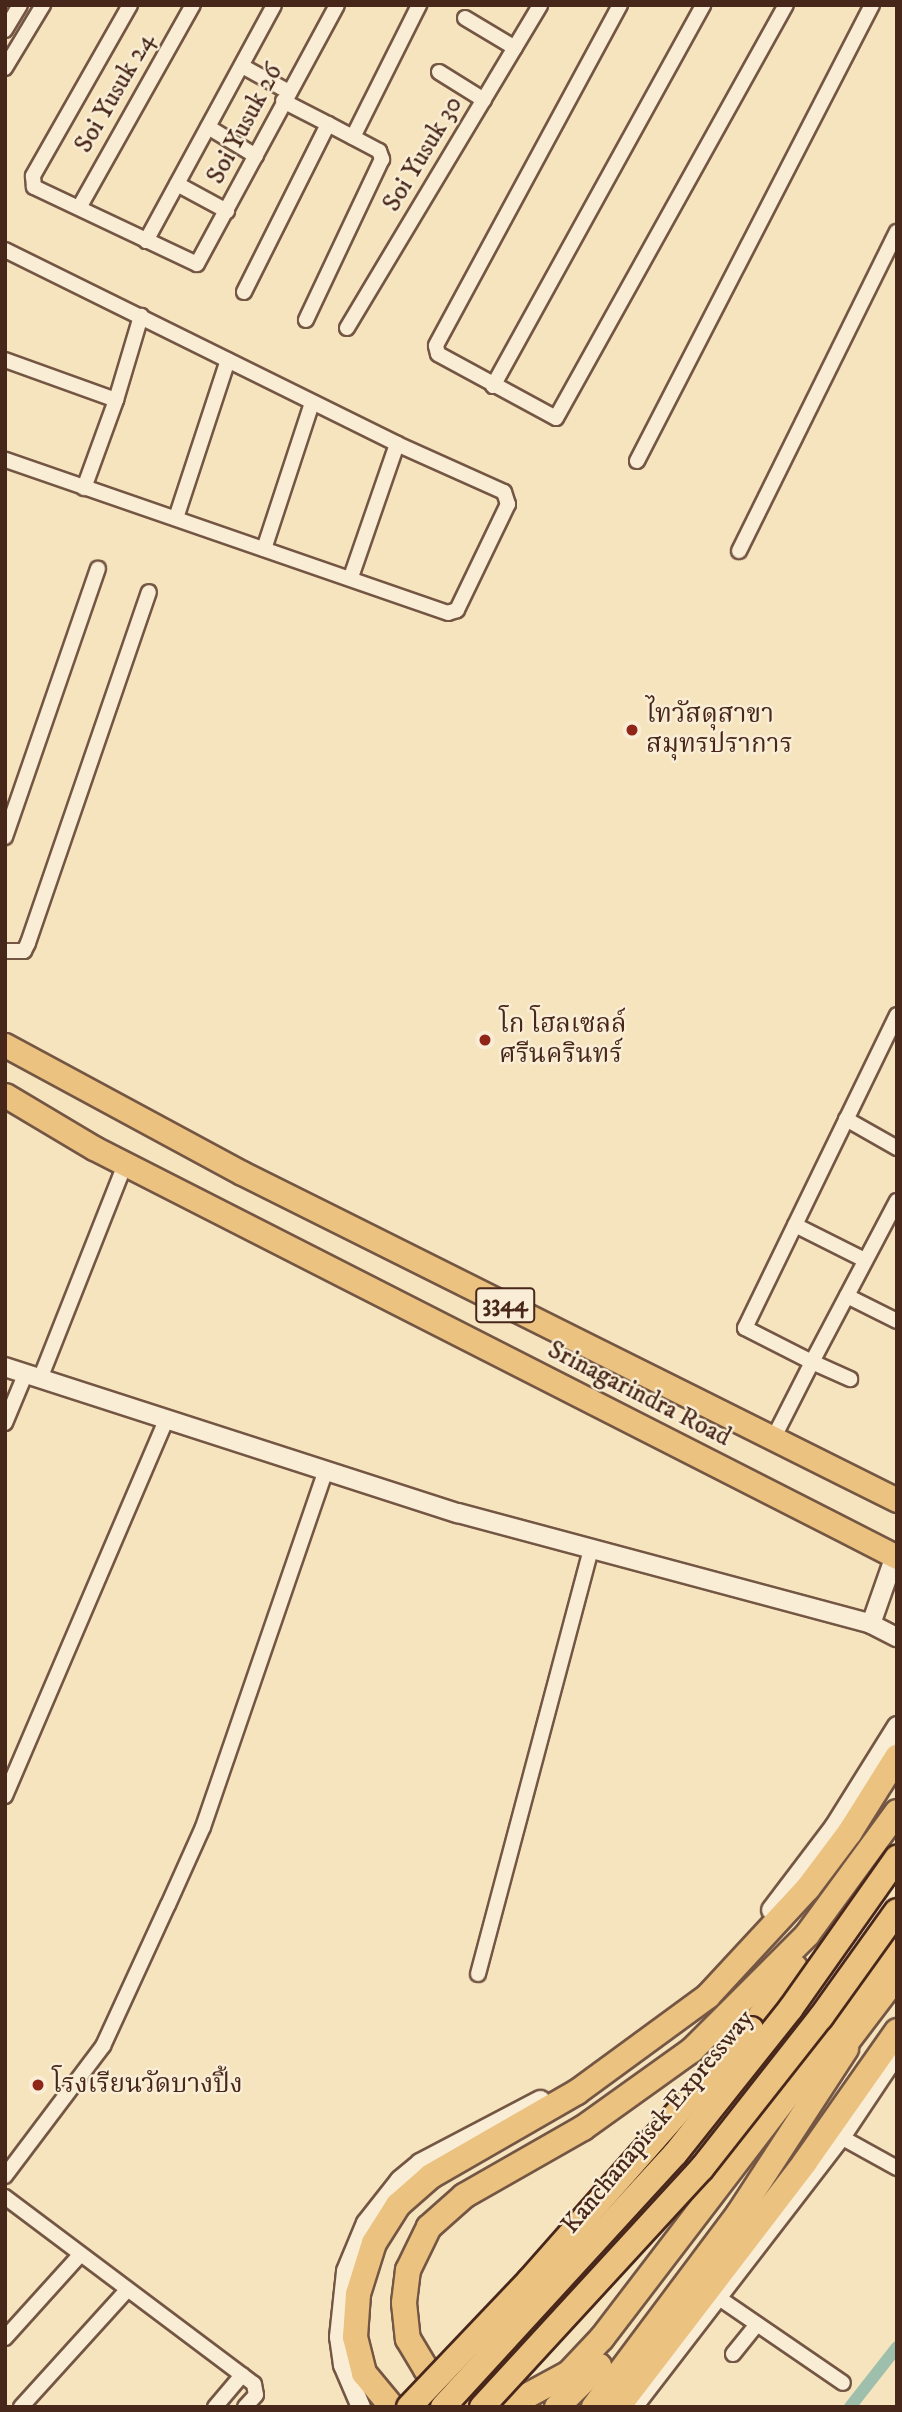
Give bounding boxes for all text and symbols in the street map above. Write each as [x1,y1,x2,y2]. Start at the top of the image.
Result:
street label: Soi Yusuk 24 [68,27,162,159]
street label: Soi Yusuk 26 [200,58,290,190]
street label: Soi Yusuk 30 [376,91,470,217]
place label: ไทวัสดุสาขา สมุทรปราการ [646,699,793,760]
marker: ไทวัสดุสาขา สมุทรปราการ [624,722,640,738]
place label: โก โฮลเซลล์ ศรีนครินทร์ [499,1009,627,1070]
marker: โก โฮลเซลล์ ศรีนครินทร์ [477,1032,493,1048]
road number: 3344 [474,1284,536,1325]
street label: Srinagarindra Road [542,1334,736,1454]
street label: Kanchanapisek Expressway [555,2004,761,2240]
place label: โรงเรียนวัดบางปิ้ง [52,2069,243,2101]
marker: โรงเรียนวัดบางปิ้ง [30,2077,46,2093]

